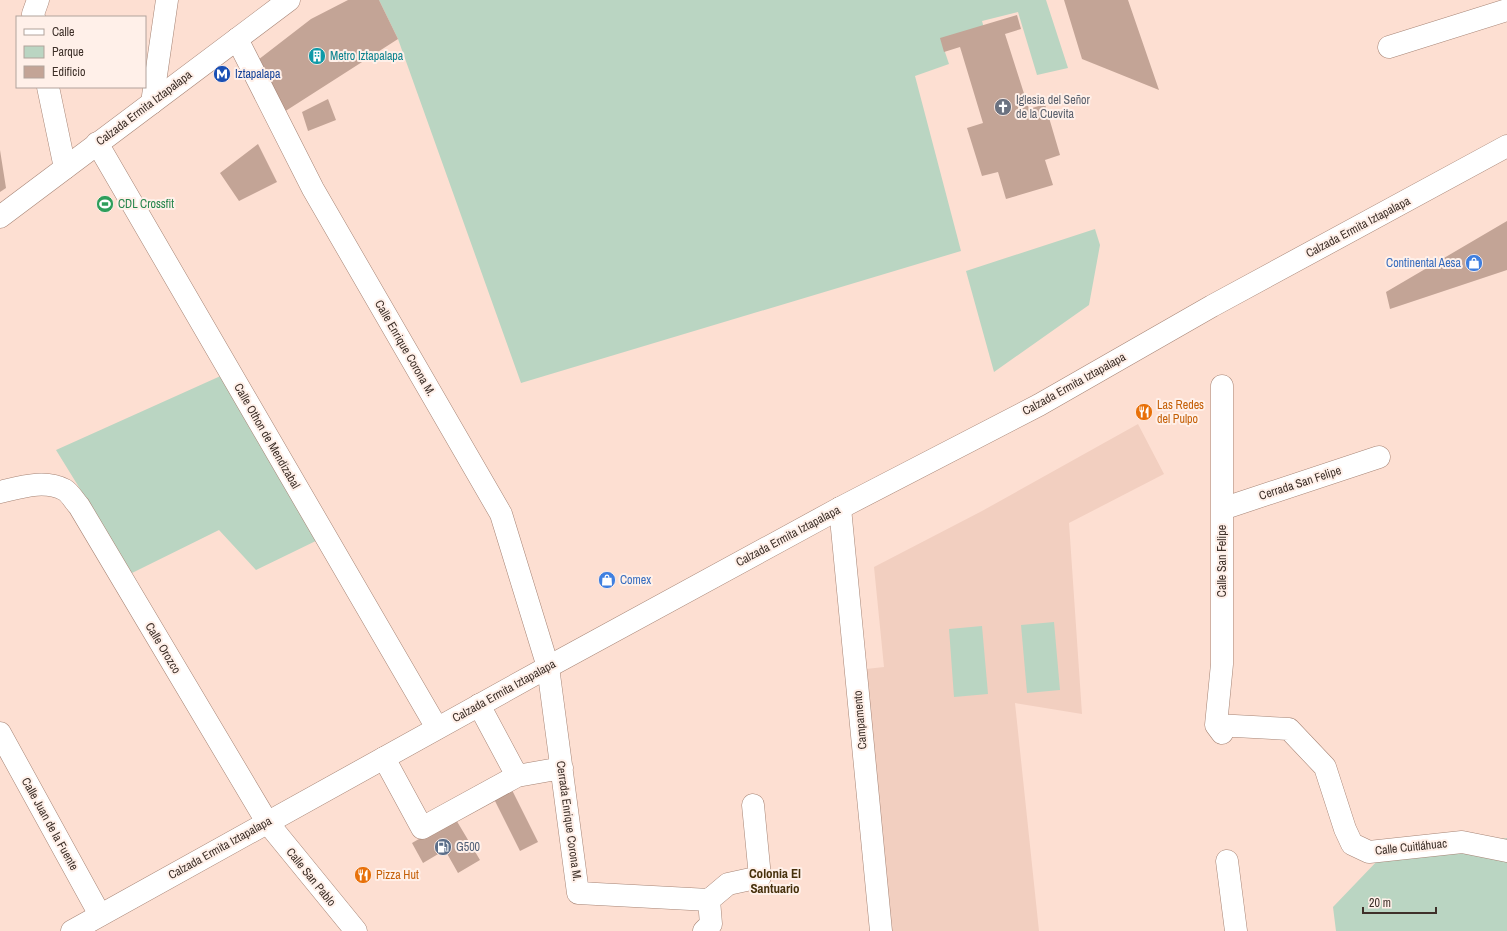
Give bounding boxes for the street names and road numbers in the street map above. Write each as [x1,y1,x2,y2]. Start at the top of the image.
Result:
street label: Calzada Ermita Iztapalapa [93,66,196,149]
street label: Calzada Ermita Iztapalapa [1303,192,1413,261]
street label: Calle Enrique Corona M. [371,297,439,399]
street label: Calzada Ermita Iztapalapa [1019,349,1129,419]
street label: Calle Othon de Mendizabal [230,380,304,492]
street label: Cerrada San Felipe [1257,462,1343,504]
street label: Calzada Ermita Iztapalapa [733,501,843,570]
street label: Calle San Felipe [1214,525,1230,597]
street label: Calle Orozco [141,620,185,676]
street label: Calzada Ermita Iztapalapa [449,656,559,726]
street label: Campamento [849,690,871,750]
street label: Cerrada Enrique Corona M. [553,760,585,882]
street label: Calle Juan de la Fuente [18,775,82,873]
street label: Calzada Ermita Iztapalapa [165,813,275,883]
street label: Calle Cuitláhuac [1374,835,1448,859]
street label: Calle San Pablo [283,845,339,909]

